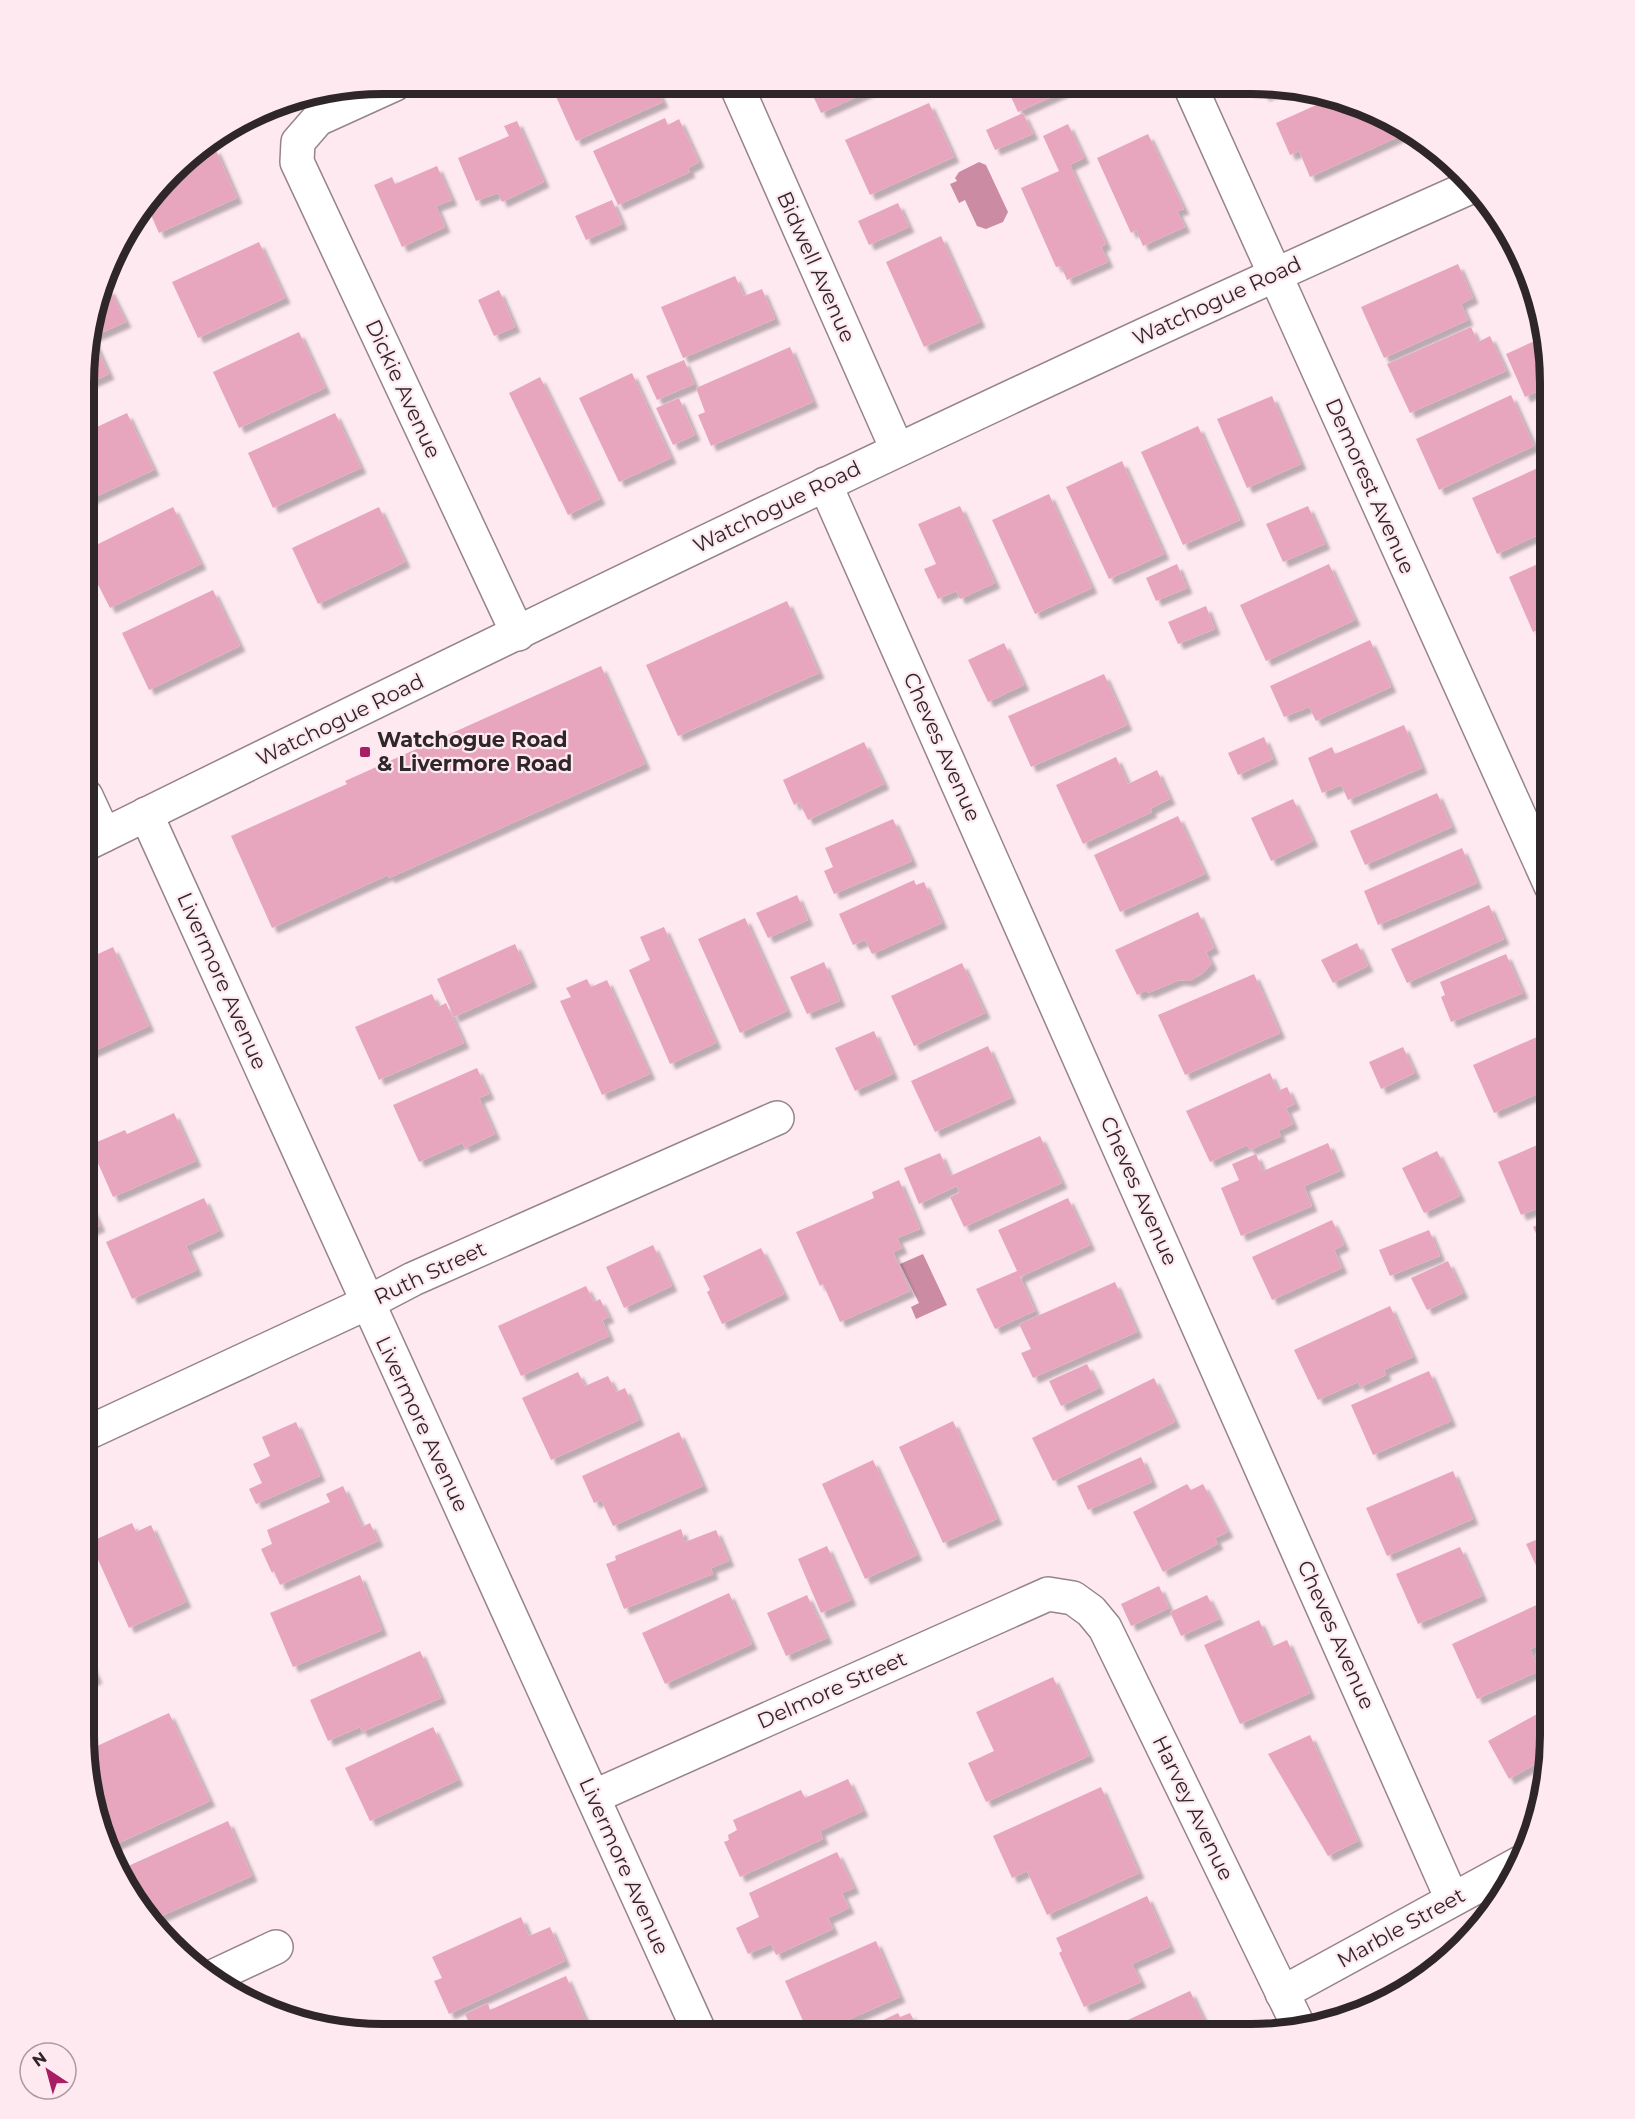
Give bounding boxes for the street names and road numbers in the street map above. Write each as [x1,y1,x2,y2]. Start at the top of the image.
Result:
street label: Bidwell Avenue [772,187,861,346]
street label: Watchogue Road [1128,250,1305,351]
street label: Dickie Avenue [360,315,447,462]
street label: Demorest Avenue [1320,394,1420,578]
street label: Watchogue Road [689,455,865,558]
street label: Watchogue Road [252,668,428,771]
street label: Cheves Avenue [898,668,986,825]
street label: Livermore Avenue [172,888,273,1073]
street label: Cheves Avenue [1095,1112,1183,1269]
street label: Ruth Street [370,1236,490,1309]
street label: Livermore Avenue [371,1332,474,1516]
street label: Cheves Avenue [1292,1556,1380,1713]
street label: Delmore Street [753,1645,910,1734]
street label: Harvey Avenue [1148,1731,1239,1884]
street label: Livermore Avenue [574,1773,675,1958]
street label: Marble Street [1332,1882,1469,1973]

